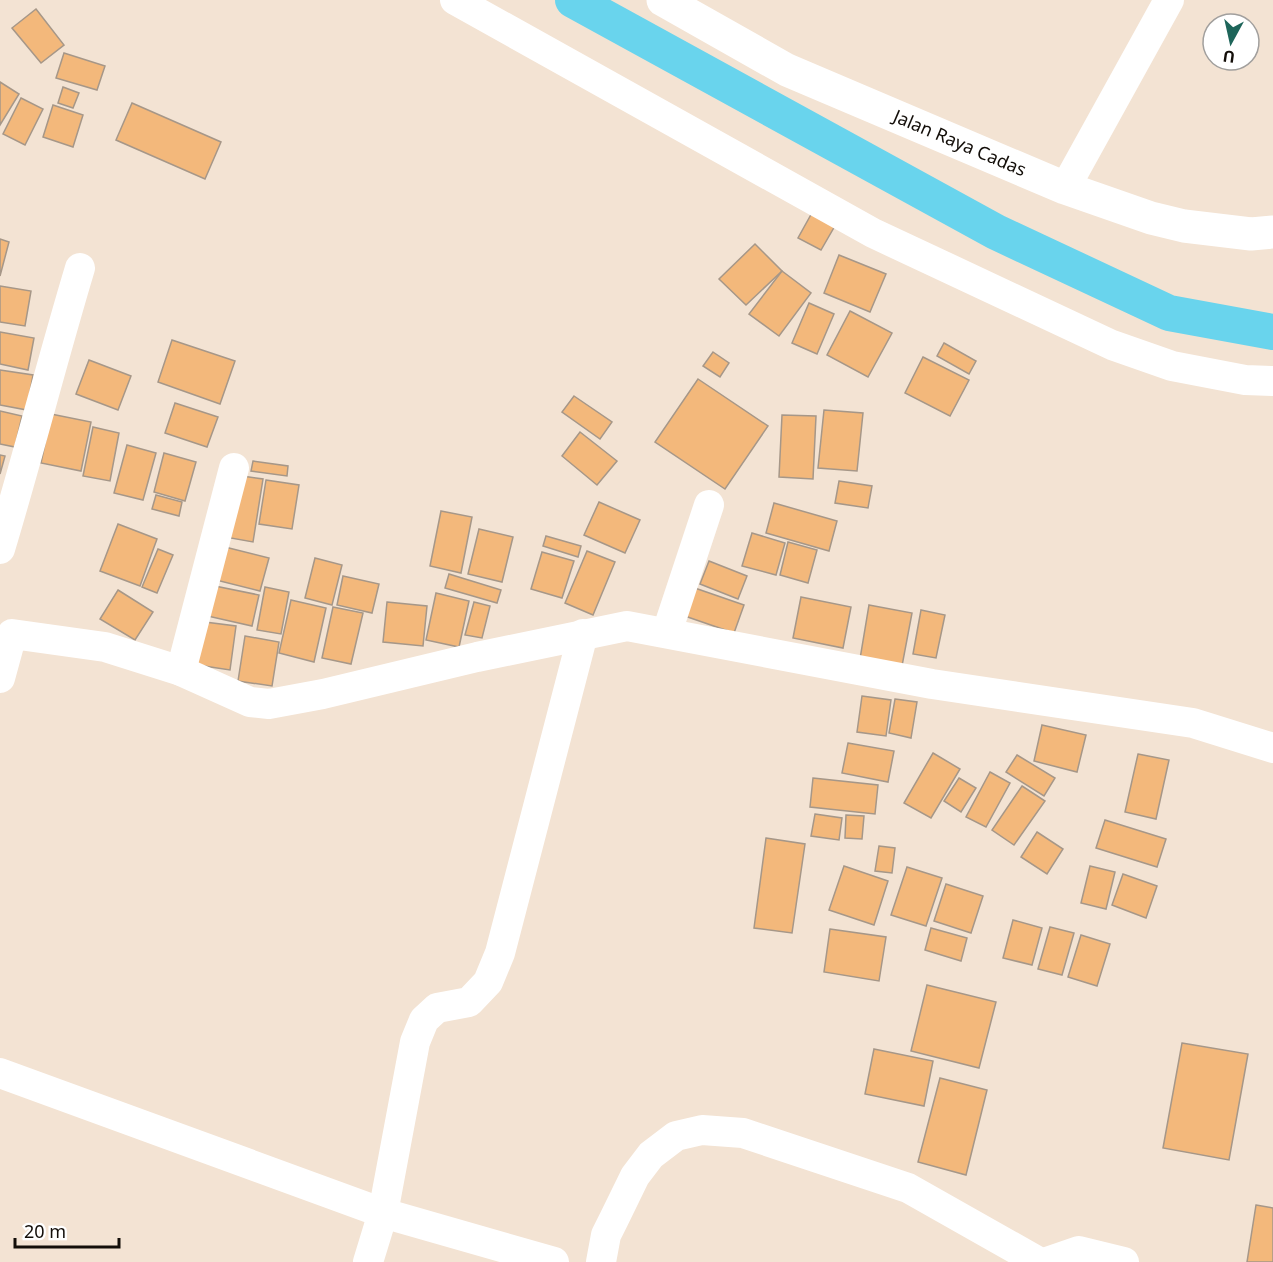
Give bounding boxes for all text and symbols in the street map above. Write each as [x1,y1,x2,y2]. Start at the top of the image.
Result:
north arrow [1201,12,1261,72]
text: U [1221,45,1236,69]
street label: Jalan Raya Cadas [888,103,1030,181]
scale bar [15,1211,118,1249]
text: 20 m [24,1219,66,1243]

